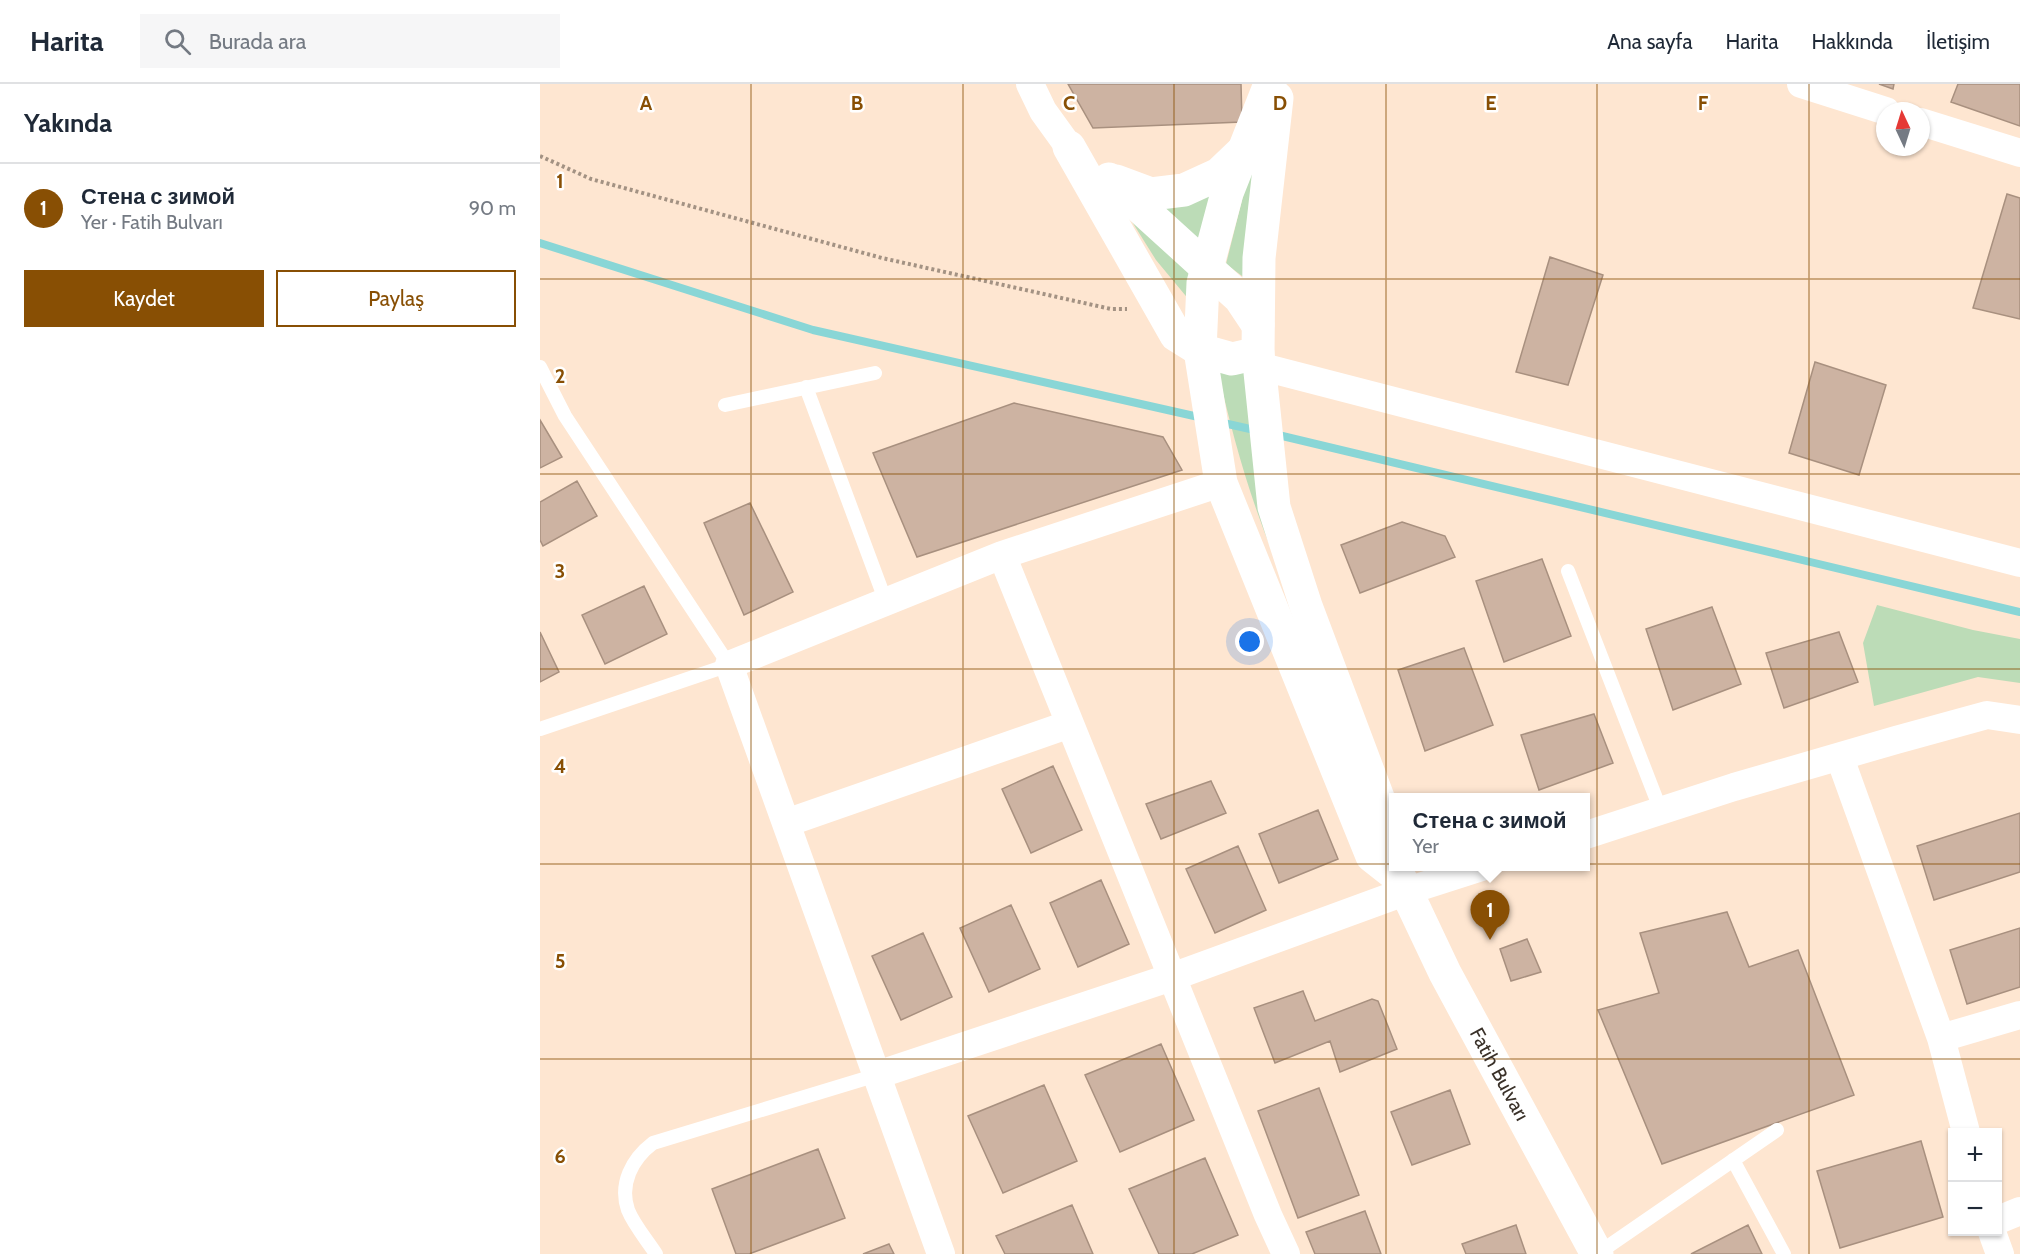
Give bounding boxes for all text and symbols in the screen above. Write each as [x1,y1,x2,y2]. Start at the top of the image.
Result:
search box [140,14,560,68]
text: Harita [30,24,104,58]
icon: search [161,25,194,58]
text: Burada ara [209,28,306,55]
text: Ana sayfa [1607,29,1693,54]
text: Harita [1726,29,1778,54]
text: Hakkında [1811,29,1893,54]
text: İletişim [1926,29,1990,54]
text: A [640,91,653,115]
text: B [851,91,863,115]
text: C [1063,91,1075,115]
text: D [1273,91,1287,115]
text: E [1485,91,1497,115]
text: F [1698,91,1709,115]
north arrow [1876,102,1930,156]
text: Yakında [24,107,112,139]
text: 1 [556,169,564,193]
text: Стена с зимой [81,183,235,210]
text: 1 [40,196,47,220]
text: 90 m [469,196,516,220]
text: Yer · Fatih Bulvarı [81,210,223,234]
button: Kaydet [24,270,264,327]
button: Paylaş [276,270,516,327]
text: 2 [555,364,565,388]
text: 3 [555,559,565,583]
your location [1235,627,1264,656]
text: 4 [554,754,566,778]
popup [1389,793,1590,871]
text: Стена с зимой [1413,807,1566,834]
text: Yer [1413,834,1439,858]
pin: 1 [1470,890,1510,940]
text: 5 [555,949,565,973]
street label: Fatih Bulvarı [1465,1023,1534,1125]
map controls [1948,1128,2002,1236]
button: + [1948,1128,2002,1182]
text: 6 [554,1144,566,1168]
button: − [1948,1182,2002,1236]

